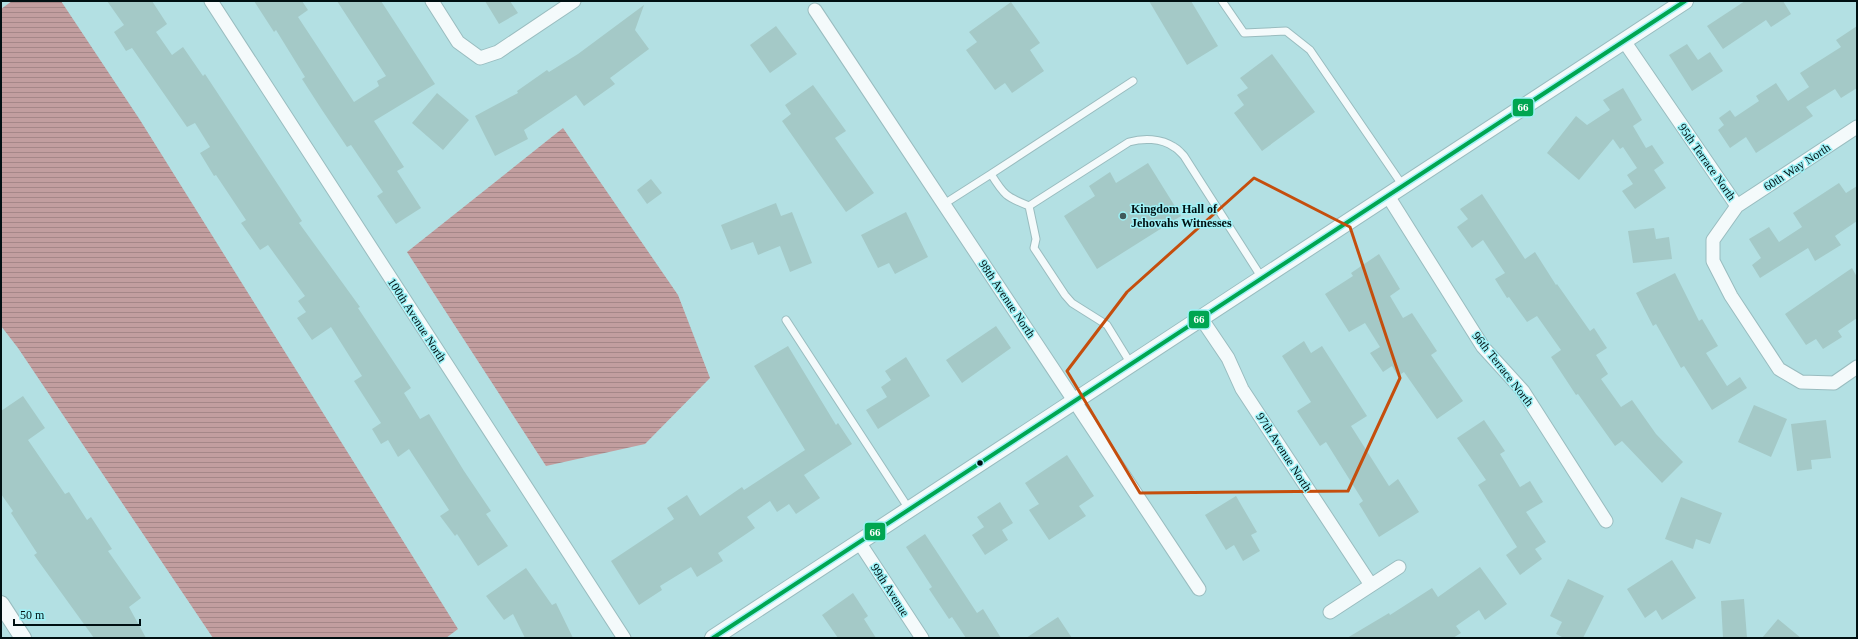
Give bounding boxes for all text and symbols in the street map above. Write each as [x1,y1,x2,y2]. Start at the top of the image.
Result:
line badge: 66 [1512,98,1534,117]
text: 66 [1518,101,1529,113]
street label: 95th Terrace North [1675,121,1739,203]
street label: 60th Way North [1761,140,1833,194]
place label: Kingdom Hall of Jehovahs Witnesses [1131,202,1232,230]
marker: Kingdom Hall of Jehovahs Witnesses [1118,211,1128,221]
street label: 98th Avenue North [976,257,1038,341]
street label: 100th Avenue North [385,275,449,365]
line badge: 66 [1188,310,1210,329]
text: 66 [1194,313,1205,325]
street label: 96th Terrace North [1470,329,1536,409]
street label: 97th Avenue North [1253,410,1315,494]
unlabelled marker [975,458,985,468]
line badge: 66 [864,522,886,541]
text: 66 [870,526,881,538]
street label: 99th Avenue [868,561,912,619]
scale bar [14,601,140,627]
text: 50 m [20,608,45,622]

